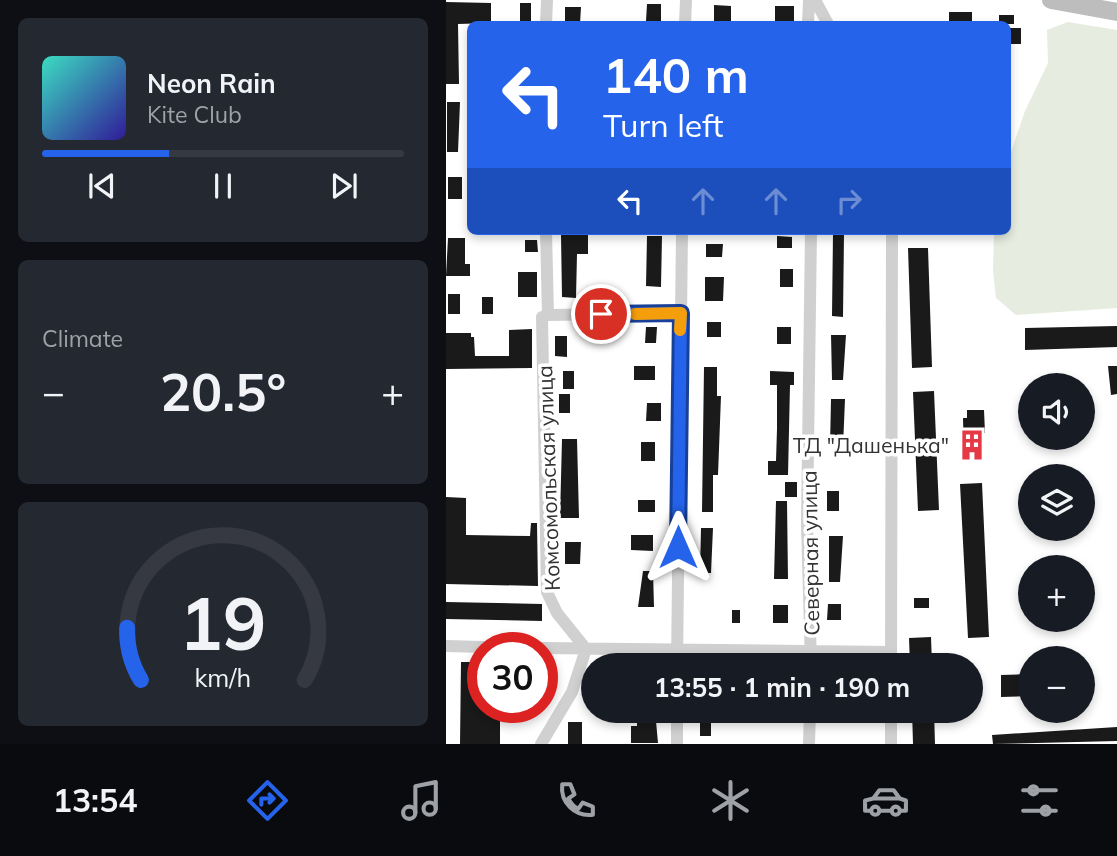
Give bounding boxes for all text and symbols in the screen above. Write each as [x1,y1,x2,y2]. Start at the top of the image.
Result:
text: 140 m [603,44,749,105]
icon: left [488,49,579,140]
text: Neon Rain [147,67,276,100]
text: Kite Club [147,100,242,129]
text: Turn left [603,105,723,145]
icon: previous [83,167,121,205]
icon: pause [204,167,242,205]
icon: next [325,167,363,205]
icon: left [611,182,649,220]
icon: ahead [684,182,722,220]
icon: ahead [757,182,795,220]
icon: right [830,182,868,220]
pin [571,284,631,344]
icon: arrive [582,295,620,333]
text: Climate [42,324,123,353]
text: 20.5° [160,359,286,424]
street label: Комсомольская улица [531,365,565,591]
text: − [42,368,65,416]
text: + [381,368,404,416]
map controls [1018,373,1095,723]
button: sound [1018,373,1095,450]
building icon: ТД "Дашенька" [955,428,989,462]
place label: ТД "Дашенька" [793,432,949,458]
button: layers [1018,464,1095,541]
street label: Северная улица [796,470,824,636]
position arrow [641,510,715,584]
button: + [1018,555,1095,632]
text: 19 [179,577,267,668]
speed limit sign: 30 [467,632,558,723]
button: − [1018,646,1095,723]
text: km/h [195,662,251,693]
text: 13:55 · 1 min · 190 m [654,671,910,704]
icon: directions [243,776,292,825]
icon: music [397,776,446,825]
icon: phone [552,776,601,825]
icon: climate [706,776,755,825]
icon: car [861,776,910,825]
icon: filters [1015,776,1064,825]
text: 13:54 [53,780,137,820]

